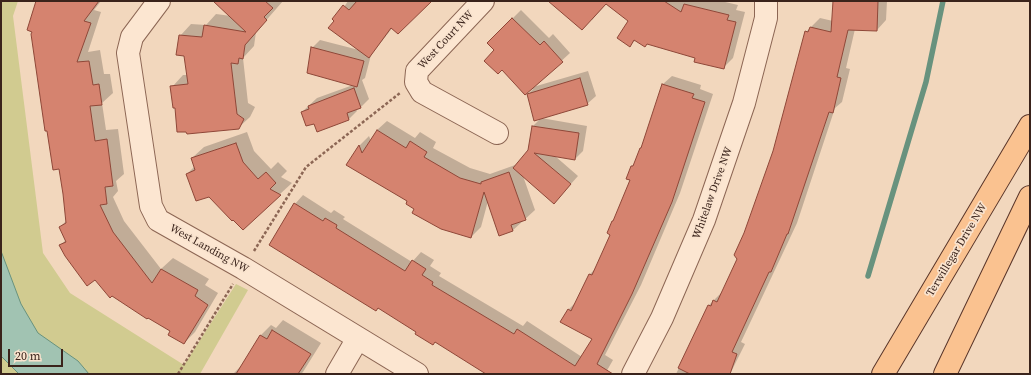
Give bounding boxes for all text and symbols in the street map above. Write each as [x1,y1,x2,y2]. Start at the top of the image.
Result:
street label: West Court NW [416,8,476,72]
street label: Whitelaw Drive NW [690,145,736,241]
street label: Terwillegar Drive NW [924,201,990,299]
street label: West Landing NW [167,222,251,276]
scale bar [10,341,65,367]
text: 20 m [15,348,41,364]

